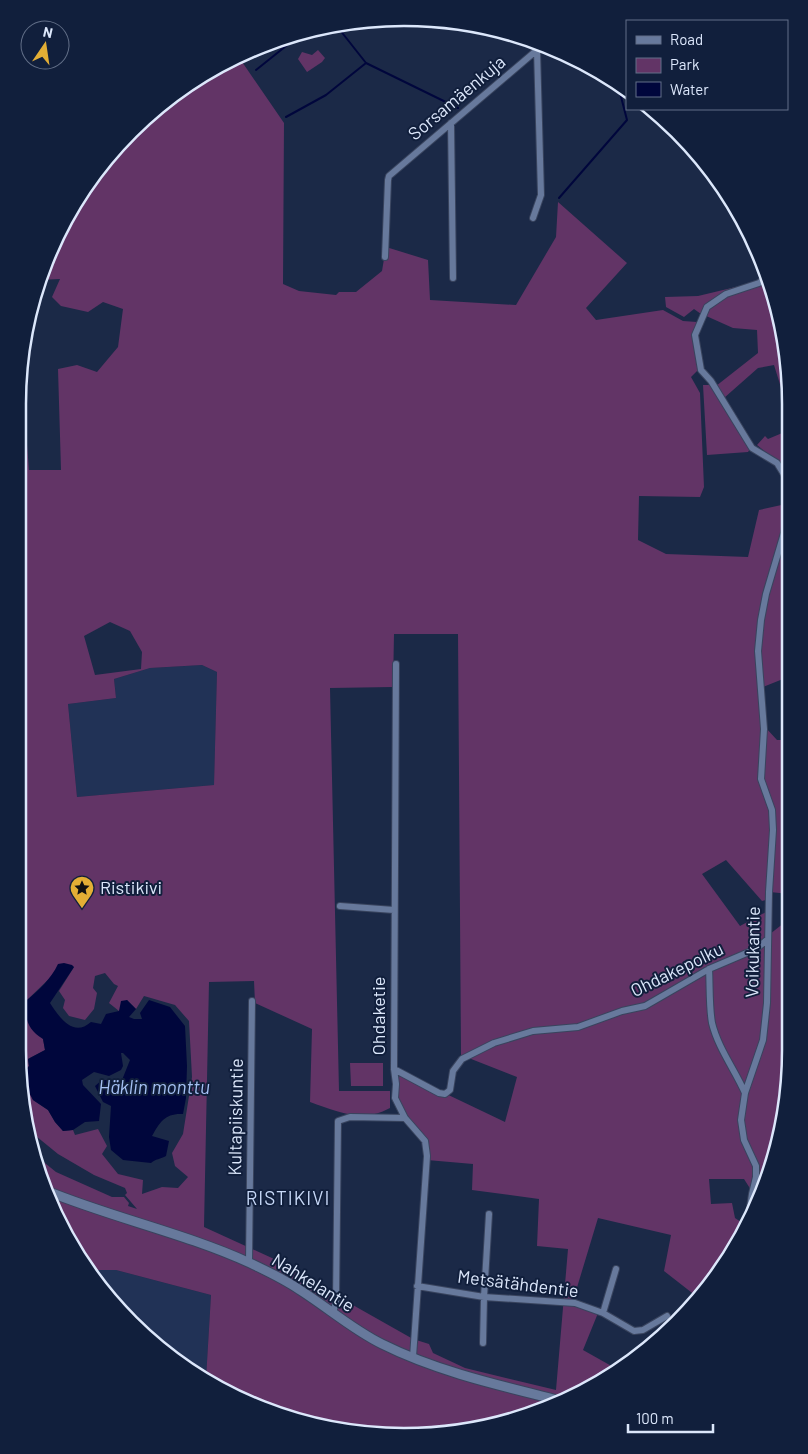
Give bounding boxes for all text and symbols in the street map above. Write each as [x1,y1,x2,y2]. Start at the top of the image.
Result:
north arrow [20,20,70,70]
legend [626,20,788,110]
text: N [42,23,54,41]
text: Road [670,30,703,48]
street label: Sorsamäenkuja [403,50,509,144]
text: Park [670,55,700,73]
text: Water [670,80,709,98]
place icon: Ristikivi [69,875,95,909]
place label: Ristikivi [100,876,162,898]
street label: Voikukantie [740,906,764,998]
street label: Ohdakepolku [627,937,727,1001]
street label: Ohdaketie [367,977,389,1055]
street label: Kultapiiskuntie [223,1058,247,1176]
water label: Häklin monttu [98,1075,210,1098]
district label: RISTIKIVI [246,1186,330,1209]
street label: Nahkelantie [268,1248,359,1316]
street label: Metsätähdentie [456,1265,580,1301]
scale bar [628,1402,713,1434]
text: 100 m [636,1409,674,1427]

